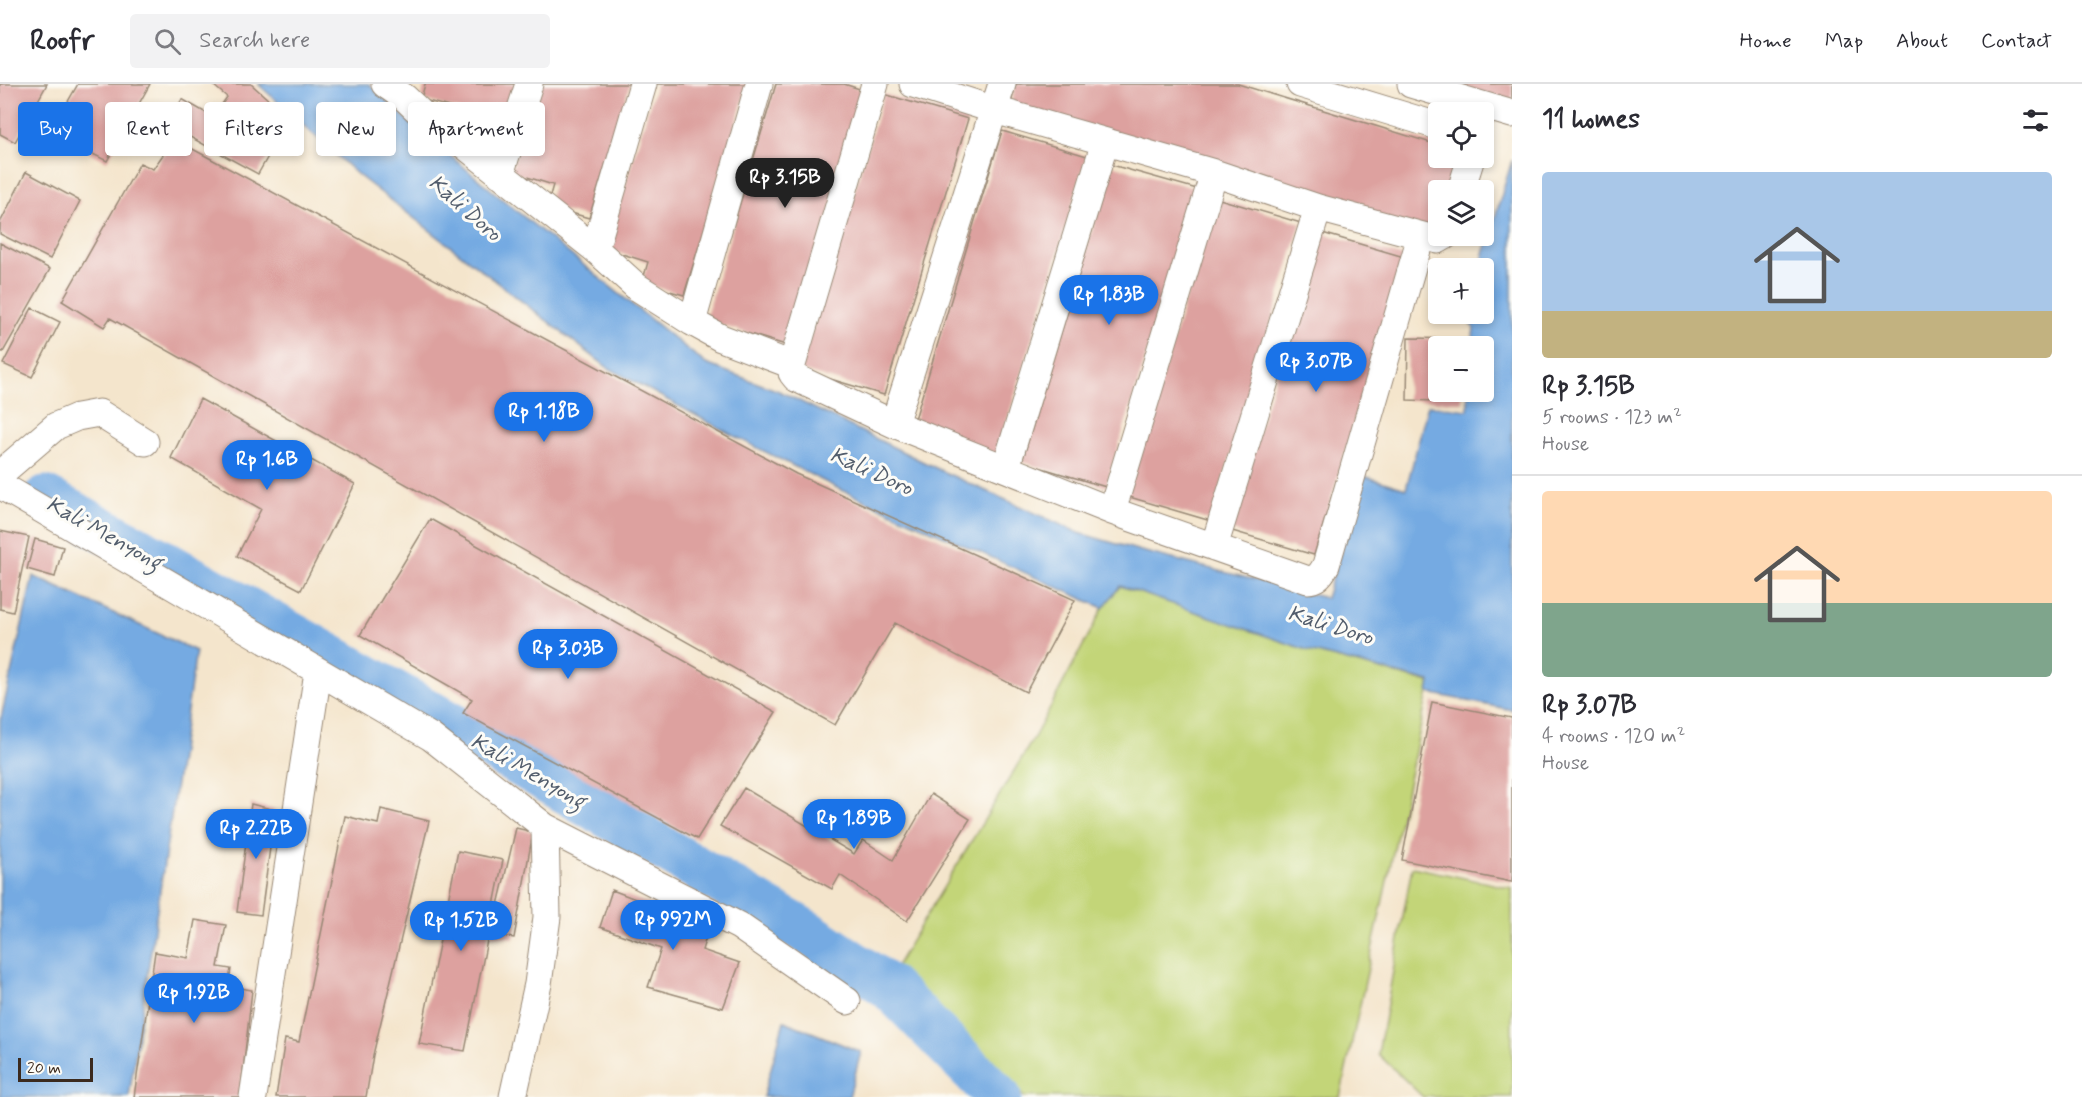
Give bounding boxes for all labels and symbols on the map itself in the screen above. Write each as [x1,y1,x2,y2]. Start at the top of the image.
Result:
pin: Rp 3.15B [723,158,847,209]
water label: Kali Doro [422,169,507,248]
pin: Rp 1.83B [1047,275,1171,326]
pin: Rp 3.07B [1254,342,1378,393]
pin: Rp 1.18B [482,392,606,443]
pin: Rp 1.6B [212,440,322,491]
water label: Kali Doro [825,441,917,503]
water label: Kali Menyong [40,490,169,581]
water label: Kali Doro [1284,600,1377,652]
pin: Rp 3.03B [506,629,630,680]
water label: Kali Menyong [464,728,593,820]
pin: Rp 1.89B [792,799,916,850]
pin: Rp 2.22B [194,809,318,860]
pin: Rp 992M [618,900,728,951]
pin: Rp 1.52B [399,901,523,952]
pin: Rp 1.92B [132,973,256,1024]
scale bar [18,1055,93,1082]

